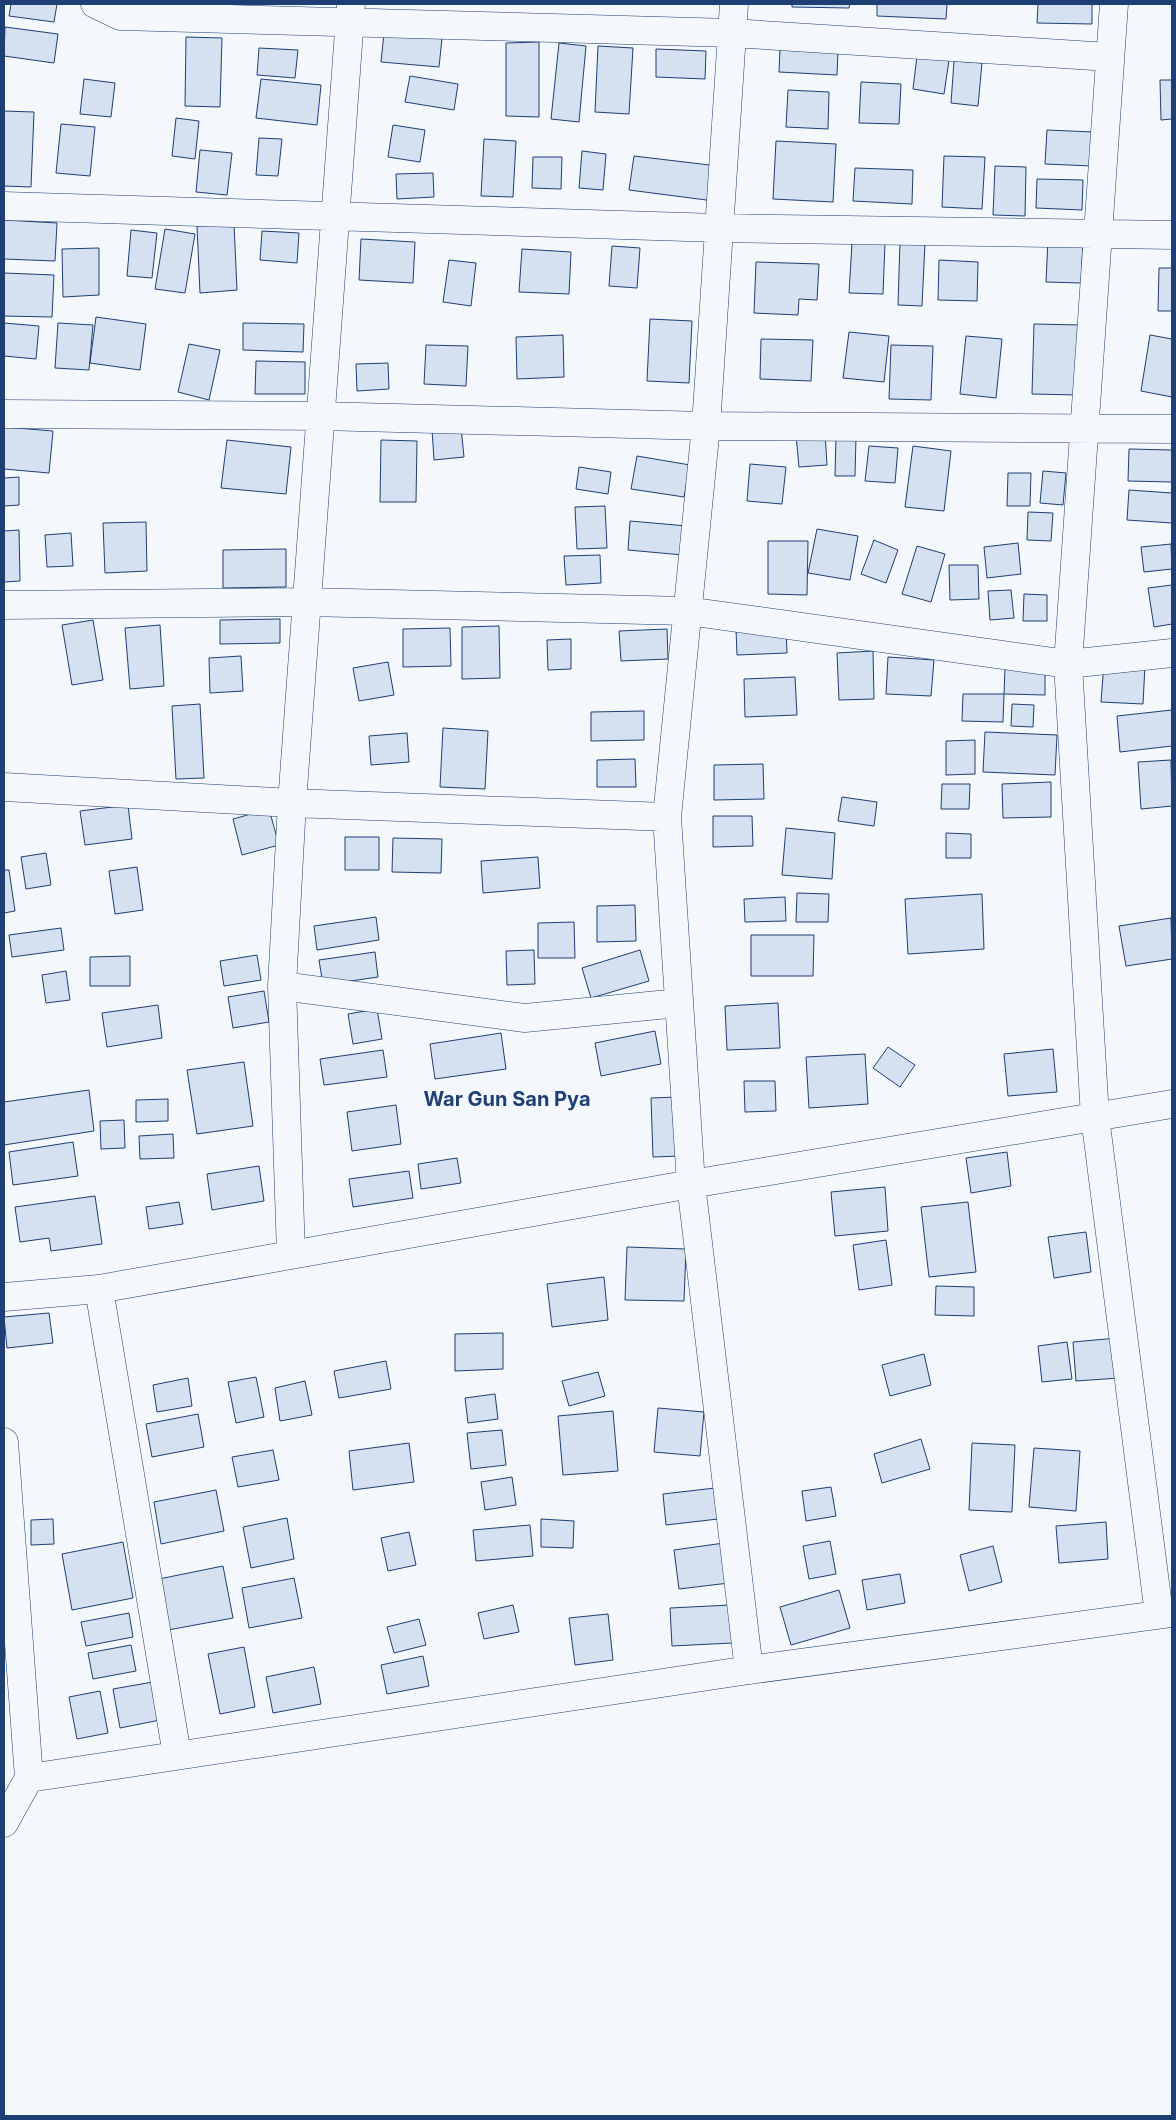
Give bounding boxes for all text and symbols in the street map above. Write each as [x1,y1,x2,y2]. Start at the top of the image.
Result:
district label: War Gun San Pya [423,1087,591,1111]

